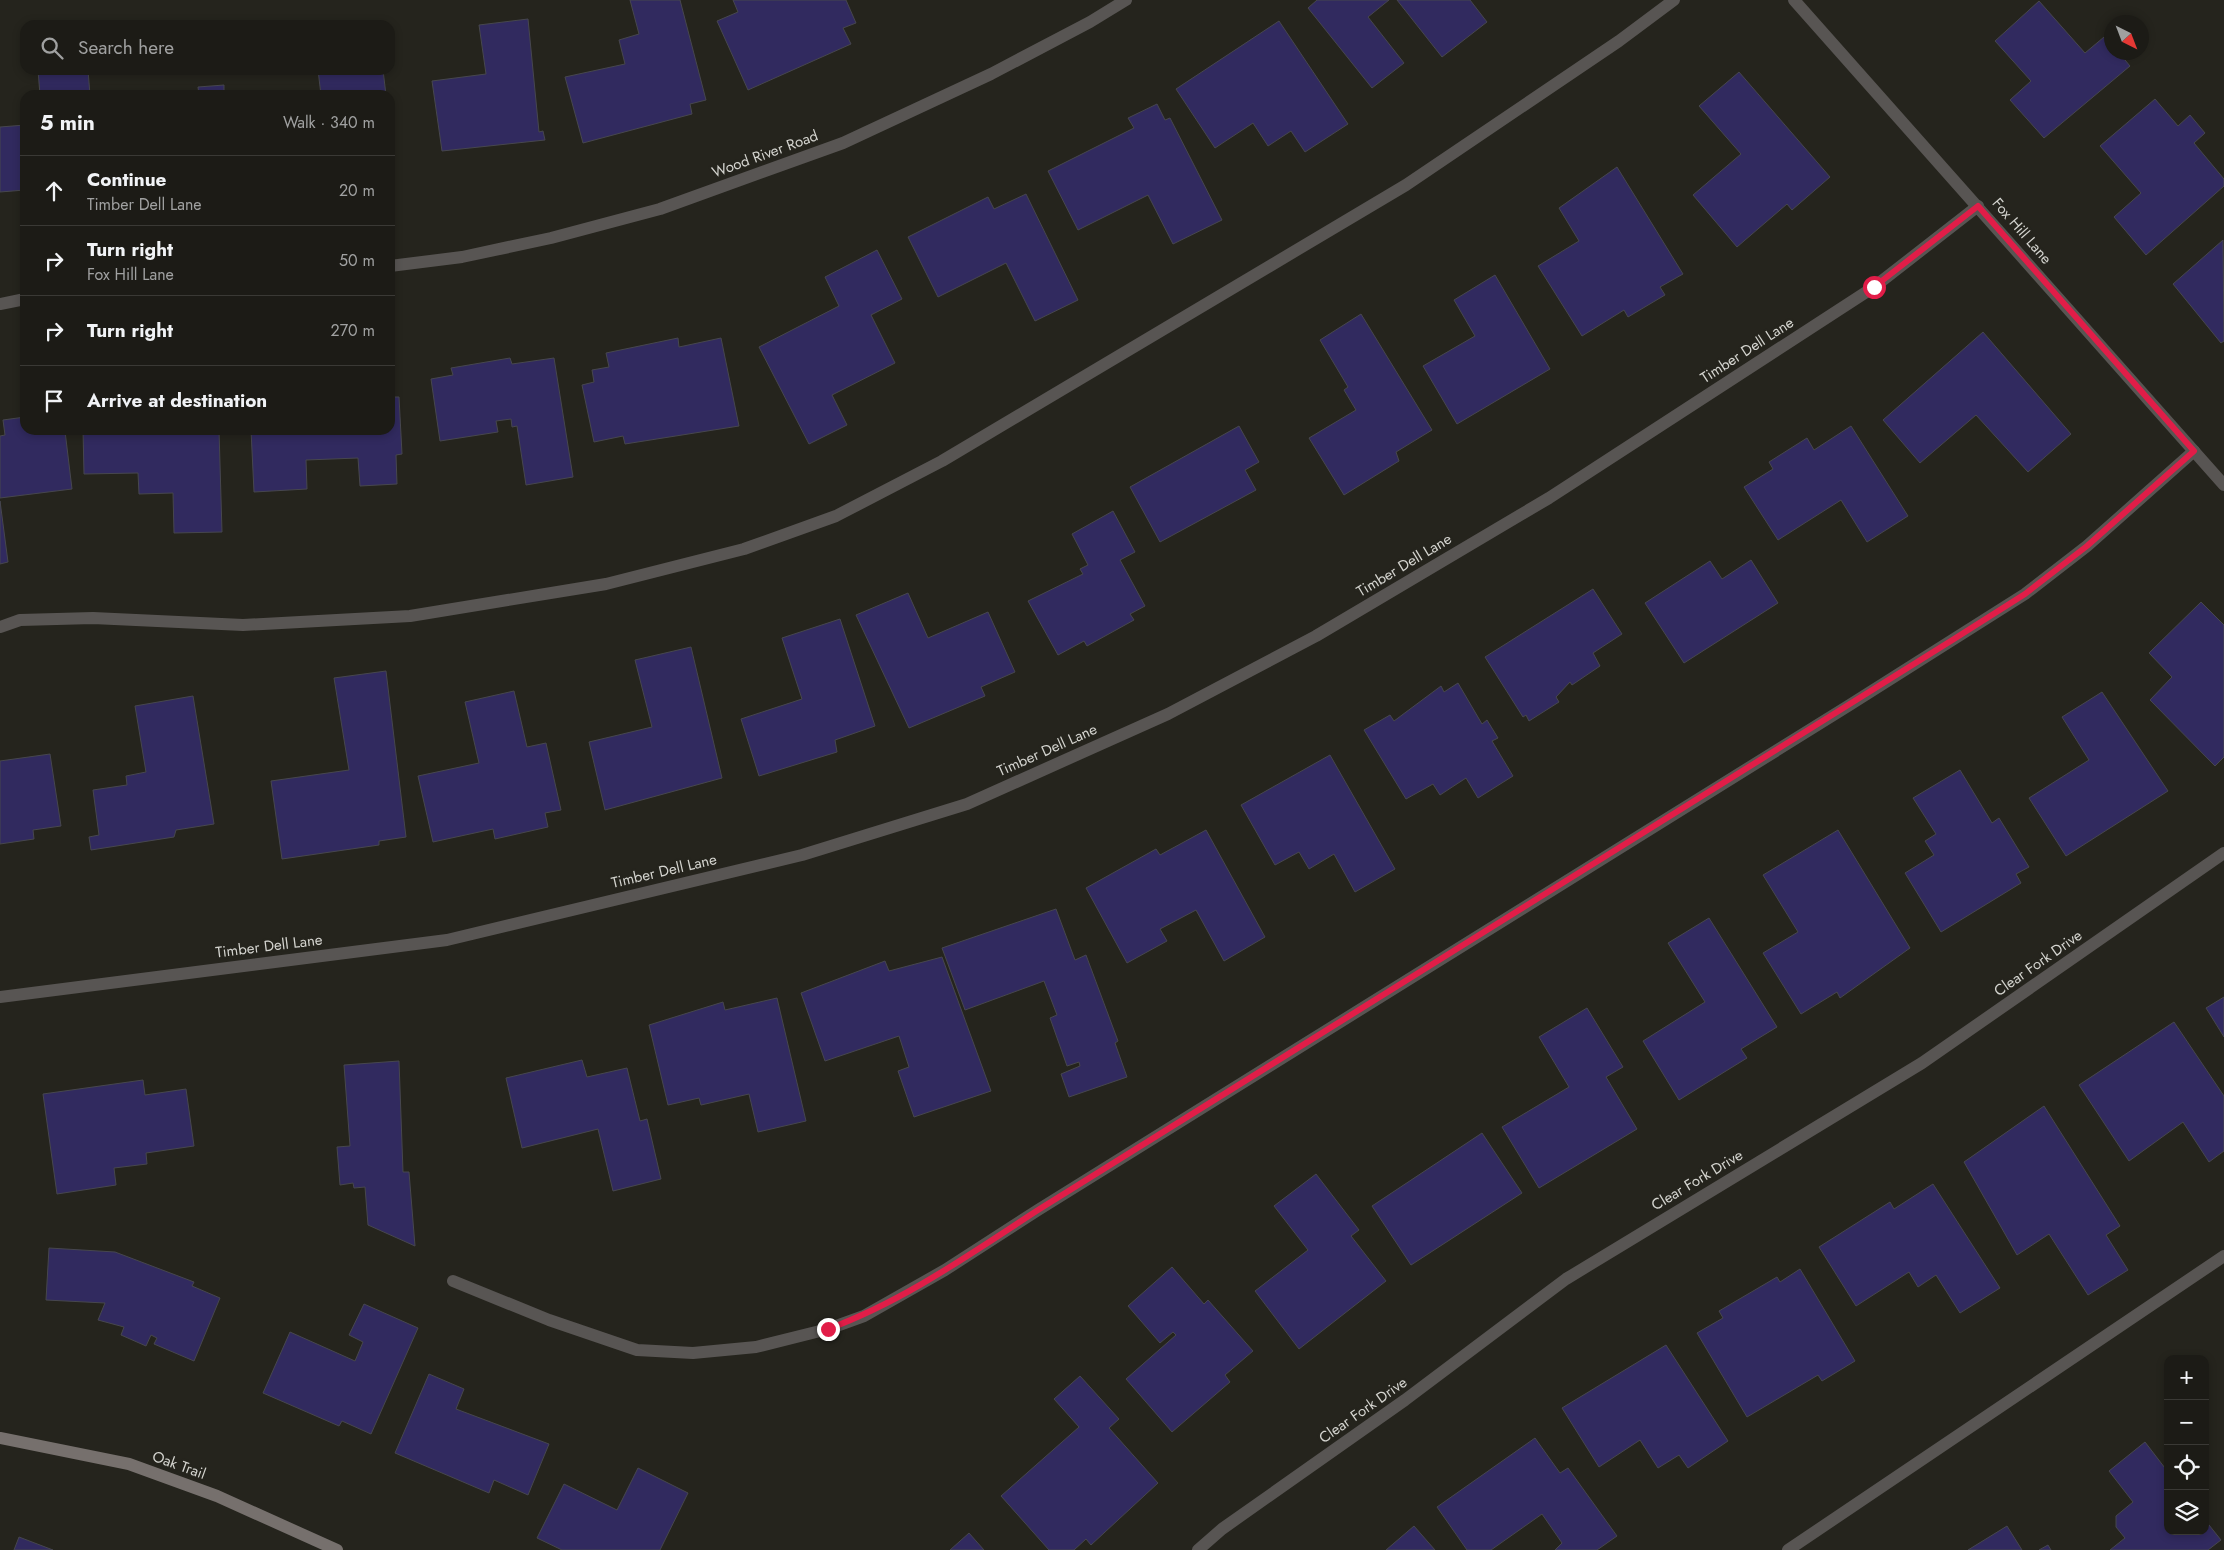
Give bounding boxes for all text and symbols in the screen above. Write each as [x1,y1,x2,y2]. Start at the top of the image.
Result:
north arrow [2104,15,2149,60]
search box [20,20,395,75]
icon: search [38,34,66,62]
text: Search here [78,34,174,61]
text: 5 min [40,108,95,138]
text: Walk · 340 m [283,111,375,134]
street label: Wood River Road [709,125,821,183]
text: Continue [87,166,166,193]
icon: ahead [40,177,68,205]
text: 20 m [339,179,375,202]
text: Timber Dell Lane [87,193,202,216]
street label: Fox Hill Lane [1987,193,2057,269]
text: Turn right [87,236,173,263]
icon: right [40,247,68,275]
text: 50 m [339,249,375,272]
text: Fox Hill Lane [87,263,174,286]
route start [1863,276,1886,299]
street label: Timber Dell Lane [1696,311,1798,388]
icon: right [40,317,68,345]
text: Turn right [87,317,173,344]
text: 270 m [331,319,375,342]
icon: arrive [40,387,68,415]
text: Arrive at destination [87,387,267,414]
street label: Timber Dell Lane [1352,528,1456,602]
street label: Timber Dell Lane [993,718,1101,782]
street label: Timber Dell Lane [609,848,719,894]
street label: Clear Fork Drive [1989,924,2087,1002]
street label: Timber Dell Lane [214,929,324,963]
street label: Clear Fork Drive [1647,1144,1747,1216]
route end [817,1318,840,1341]
map controls [2164,1355,2209,1535]
button: + [2164,1355,2209,1400]
street label: Clear Fork Drive [1314,1371,1412,1449]
button: − [2164,1400,2209,1445]
street label: Oak Trail [149,1445,209,1485]
button: locate [2164,1445,2209,1490]
button: layers [2164,1490,2209,1535]

